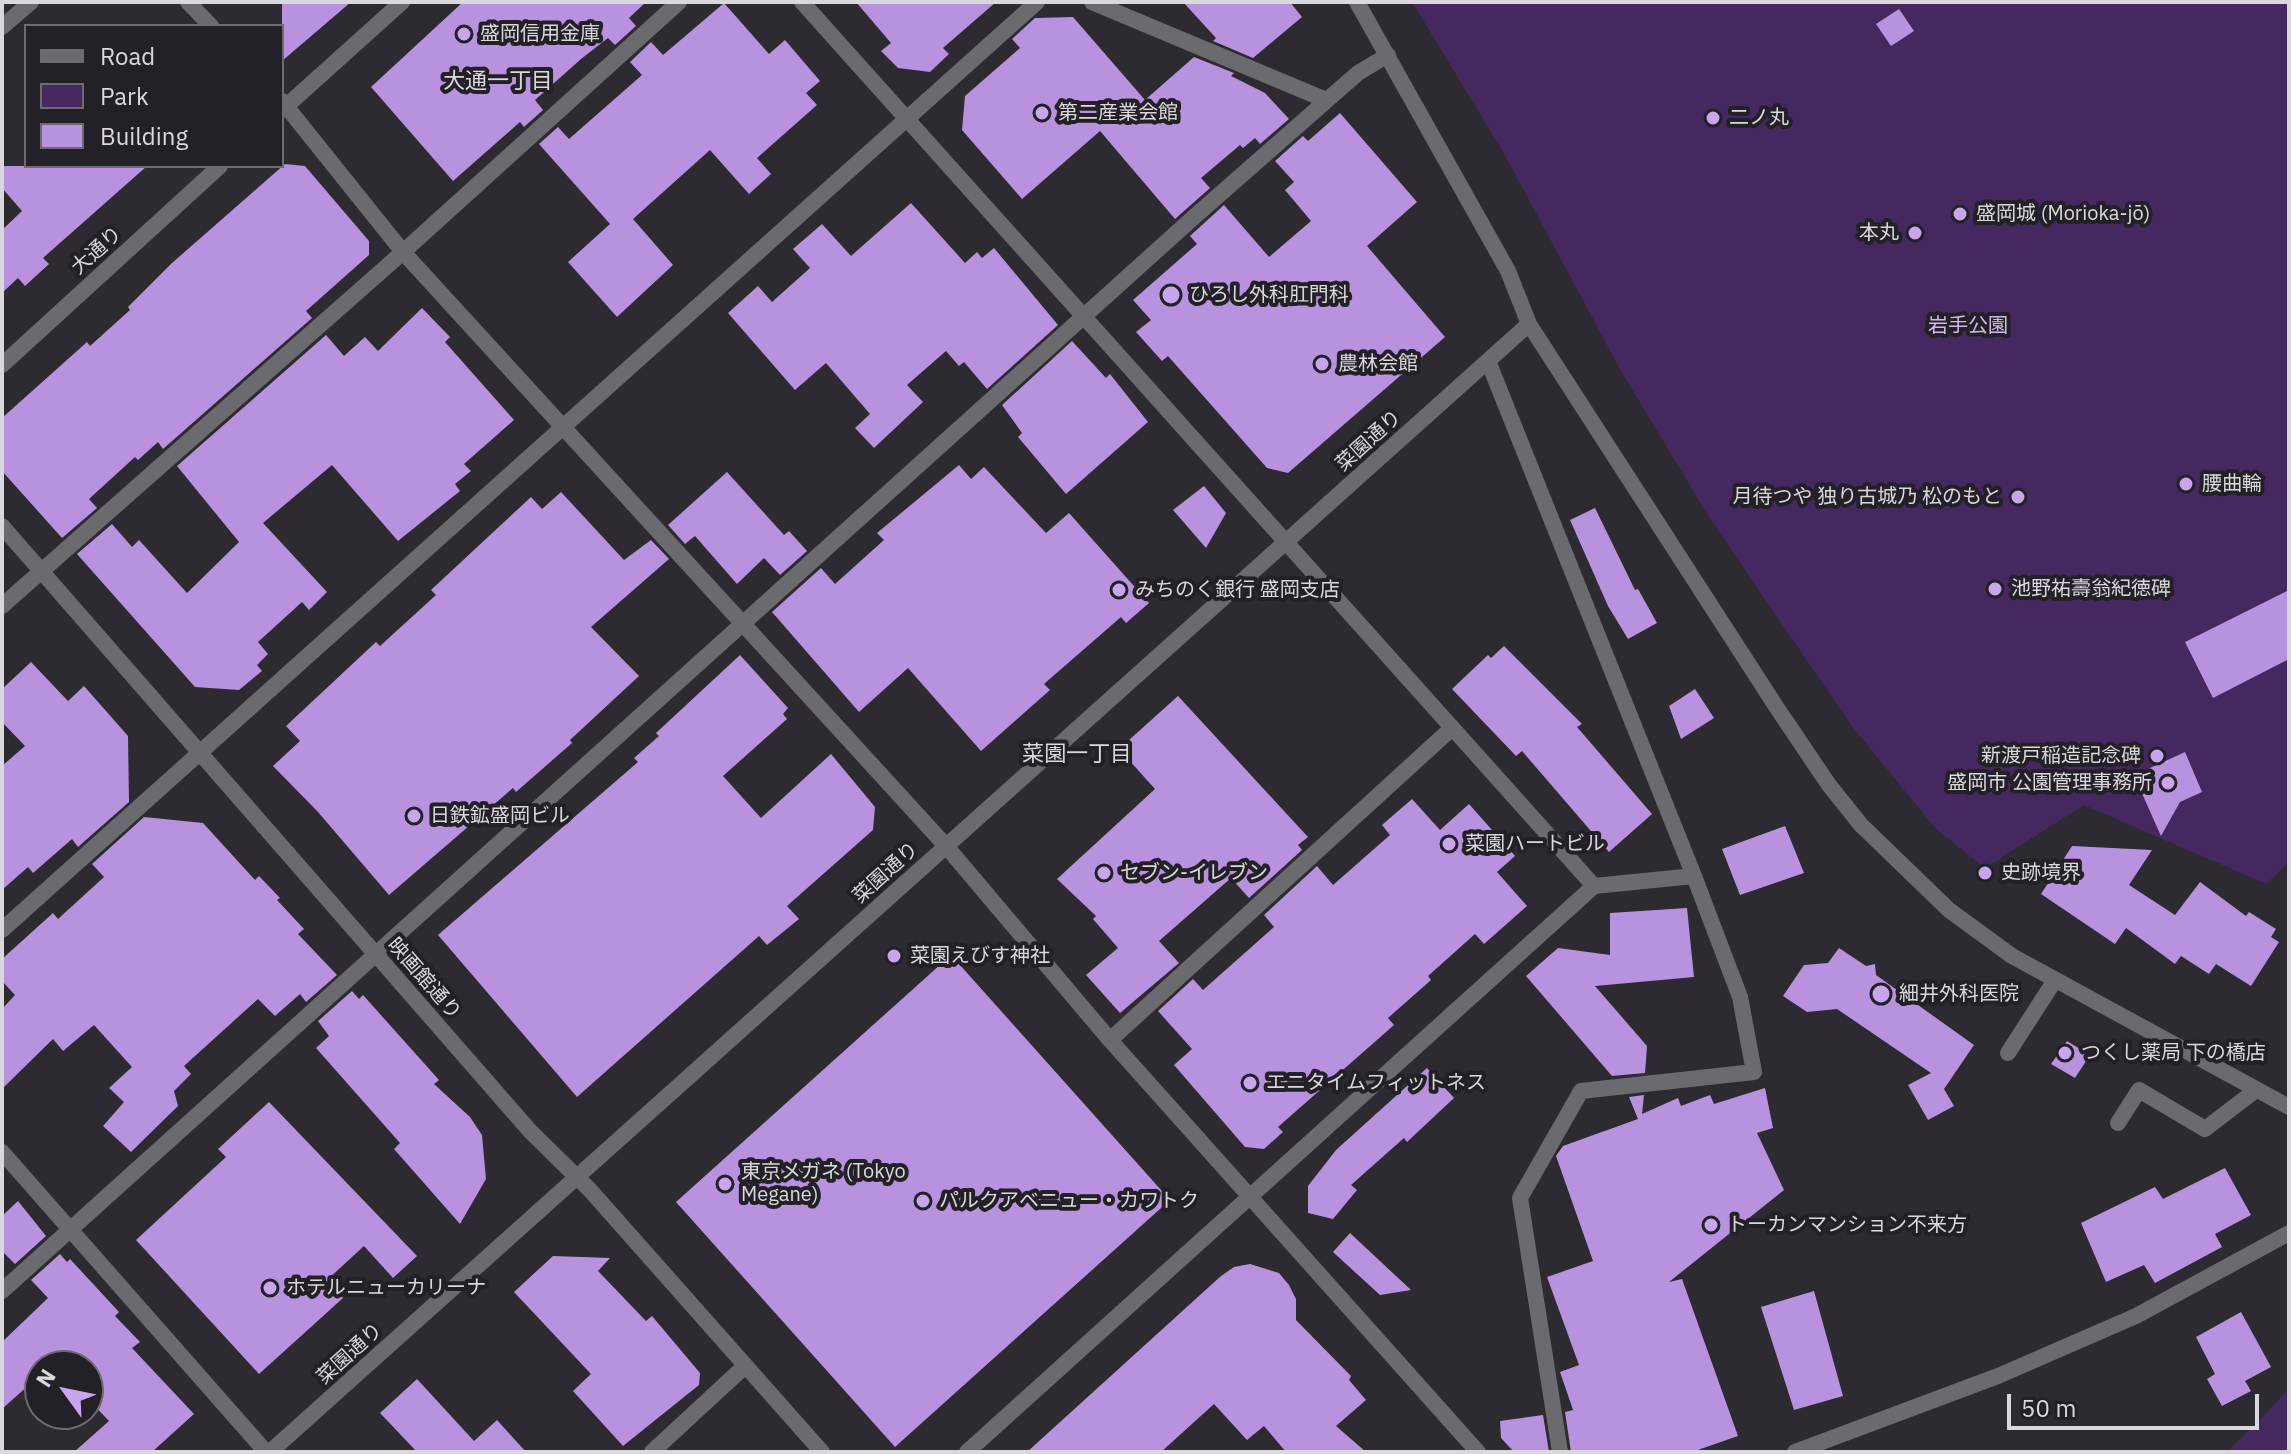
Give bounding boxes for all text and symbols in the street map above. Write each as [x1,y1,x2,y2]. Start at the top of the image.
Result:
place label: 盛岡信用金庫 [480,22,600,46]
legend [24,24,284,168]
marker: 盛岡信用金庫 [455,25,473,43]
text: Road [100,40,155,72]
district label: 大通一丁目 [443,69,553,95]
text: Park [100,80,149,112]
place label: 第二産業会館 [1058,101,1178,125]
marker: 第二産業会館 [1033,104,1051,122]
place label: 二ノ丸 [1729,106,1789,130]
marker: 二ノ丸 [1704,109,1722,127]
text: Building [100,120,188,152]
place label: 盛岡城 (Morioka-jō) [1976,202,2150,226]
marker: 盛岡城 (Morioka-jō) [1951,205,1969,223]
place label: 本丸 [1859,221,1899,245]
street label: 大通り [67,222,127,280]
marker: 本丸 [1906,224,1924,242]
place label: ひろし外科肛門科 [1189,283,1349,307]
marker: ひろし外科肛門科 [1160,284,1182,306]
park label: 岩手公園 [1928,314,2008,338]
place label: 農林会館 [1338,352,1418,376]
marker: 農林会館 [1313,355,1331,373]
street label: 菜園通り [1331,405,1407,477]
place label: 腰曲輪 [2202,472,2262,496]
marker: 腰曲輪 [2177,475,2195,493]
place label: 月待つや 独り古城乃 松のもと [1733,485,2002,509]
marker: 月待つや 独り古城乃 松のもと [2009,488,2027,506]
place label: 池野祐壽翁紀徳碑 [2011,577,2171,601]
place label: みちのく銀行 盛岡支店 [1135,578,1340,602]
marker: 池野祐壽翁紀徳碑 [1986,580,2004,598]
marker: みちのく銀行 盛岡支店 [1110,581,1128,599]
district label: 菜園一丁目 [1022,742,1132,768]
place label: 新渡戸稲造記念碑 [1981,744,2141,768]
marker: 新渡戸稲造記念碑 [2148,747,2166,765]
place label: 盛岡市 公園管理事務所 [1947,771,2152,795]
marker: 盛岡市 公園管理事務所 [2159,774,2177,792]
place label: 日鉄鉱盛岡ビル [430,804,570,828]
marker: 日鉄鉱盛岡ビル [405,807,423,825]
place label: 菜園ハートビル [1465,832,1605,856]
marker: 菜園ハートビル [1440,835,1458,853]
street label: 菜園通り [848,837,924,909]
place label: セブン-イレブン [1120,861,1268,885]
place label: 史跡境界 [2001,861,2081,885]
marker: セブン-イレブン [1095,864,1113,882]
marker: 史跡境界 [1976,864,1994,882]
street label: 映画館通り [382,933,466,1025]
place label: 菜園えびす神社 [910,944,1050,968]
marker: 菜園えびす神社 [885,947,903,965]
place label: 細井外科医院 [1899,982,2019,1006]
marker: 細井外科医院 [1870,983,1892,1005]
place label: つくし薬局 下の橋店 [2081,1041,2266,1065]
marker: つくし薬局 下の橋店 [2056,1044,2074,1062]
place label: エニタイムフィットネス [1266,1071,1486,1095]
marker: エニタイムフィットネス [1241,1074,1259,1092]
place label: 東京メガネ (Tokyo Megane) [741,1160,906,1207]
marker: 東京メガネ (Tokyo Megane) [716,1175,734,1193]
place label: パルクアベニュー・カワトク [939,1189,1199,1213]
marker: パルクアベニュー・カワトク [914,1192,932,1210]
place label: トーカンマンション不来方 [1727,1213,1967,1237]
marker: トーカンマンション不来方 [1702,1216,1720,1234]
place label: ホテルニューカリーナ [286,1276,486,1300]
marker: ホテルニューカリーナ [261,1279,279,1297]
street label: 菜園通り [312,1318,388,1390]
north arrow [24,1350,104,1430]
text: N [29,1363,62,1392]
scale bar [2011,1378,2263,1428]
text: 50 m [2021,1392,2076,1424]

